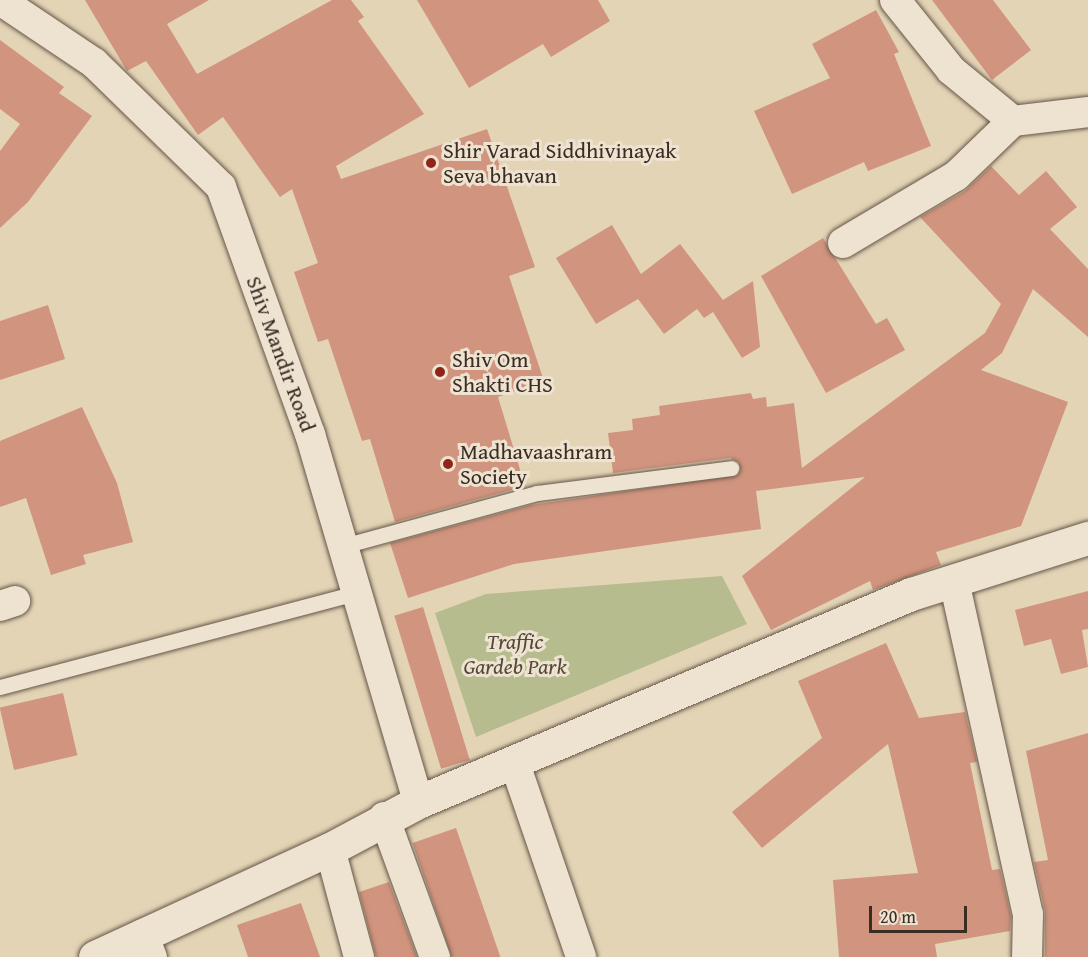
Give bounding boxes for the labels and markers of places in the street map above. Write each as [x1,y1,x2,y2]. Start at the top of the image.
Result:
place label: Shir Varad Siddhivinayak Seva bhavan [443,137,677,188]
marker: Shir Varad Siddhivinayak Seva bhavan [424,156,438,170]
place label: Shiv Om Shakti CHS [452,346,553,398]
marker: Shiv Om Shakti CHS [433,365,447,379]
place label: Madhavaashram Society [460,438,612,490]
marker: Madhavaashram Society [441,457,455,471]

